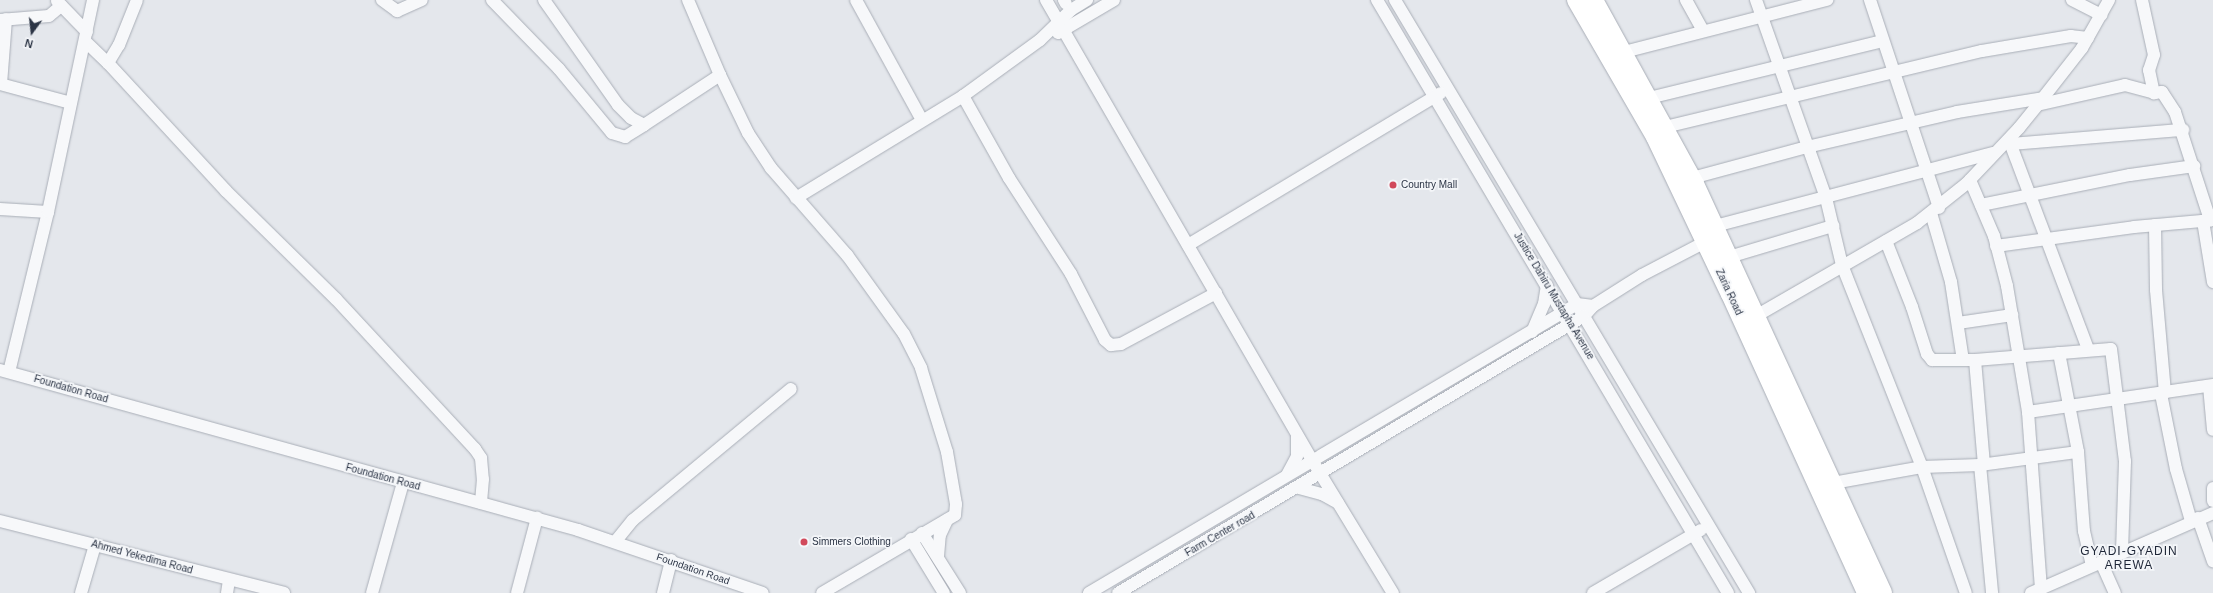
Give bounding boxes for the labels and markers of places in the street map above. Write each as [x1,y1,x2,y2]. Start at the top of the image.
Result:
place label: Country Mall [1401,179,1457,191]
marker: Country Mall [1388,180,1398,190]
place label: Simmers Clothing [812,536,891,548]
marker: Simmers Clothing [799,537,809,547]

